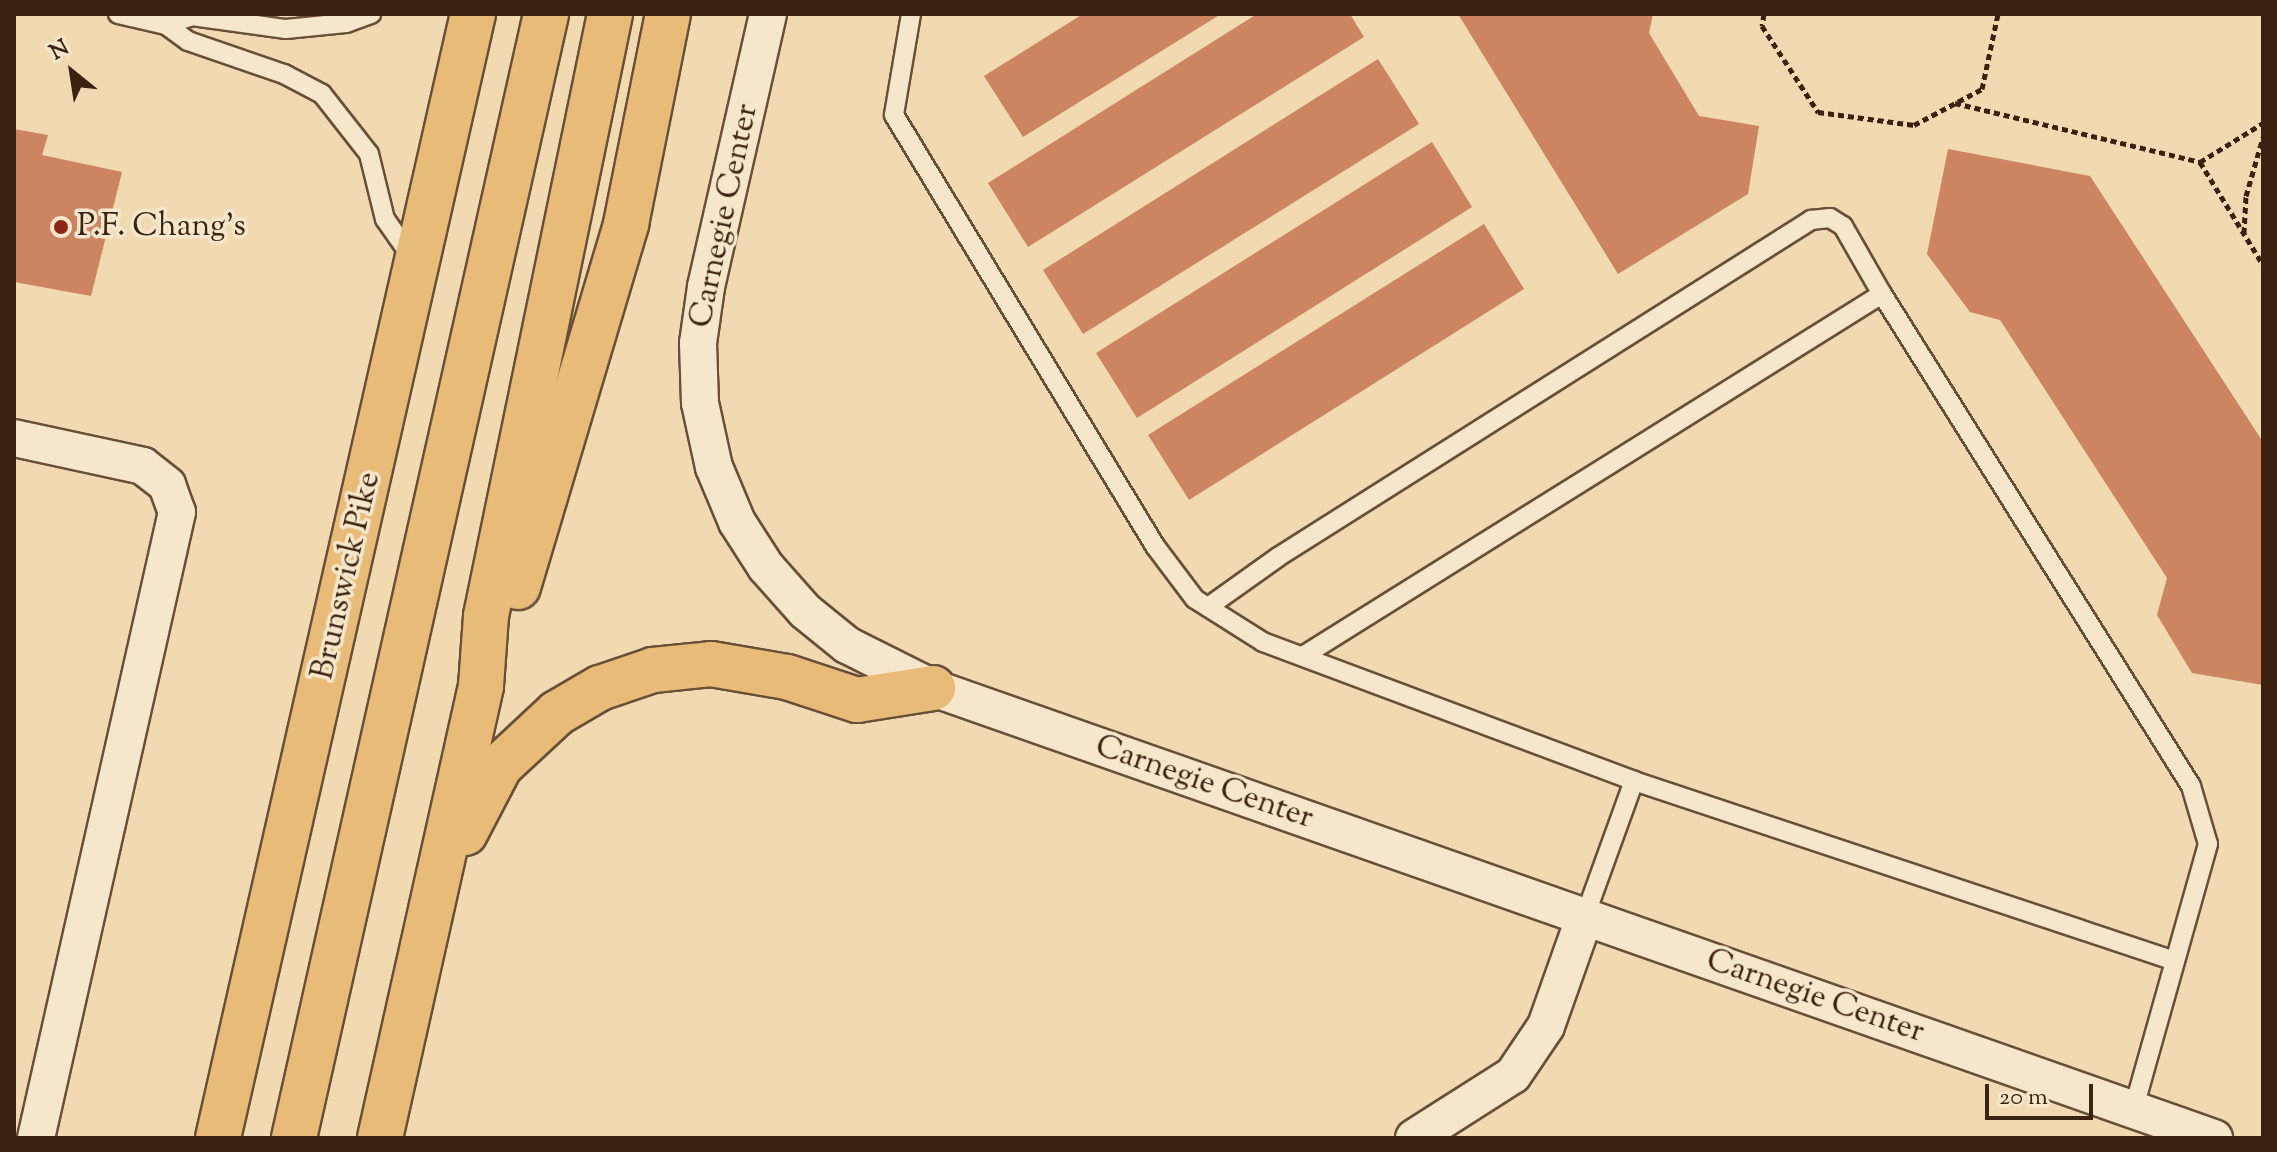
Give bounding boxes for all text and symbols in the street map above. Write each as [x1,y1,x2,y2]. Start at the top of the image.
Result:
north arrow [32,32,112,112]
text: N [44,33,76,69]
street label: Carnegie Center [683,101,767,331]
place label: P.F. Chang's [77,208,246,246]
marker: P.F. Chang's [52,218,70,236]
street label: Brunswick Pike [304,468,390,684]
street label: Carnegie Center [1090,728,1318,838]
street label: Carnegie Center [1701,942,1929,1052]
scale bar [1989,1068,2097,1118]
text: 20 m [1999,1081,2048,1115]

